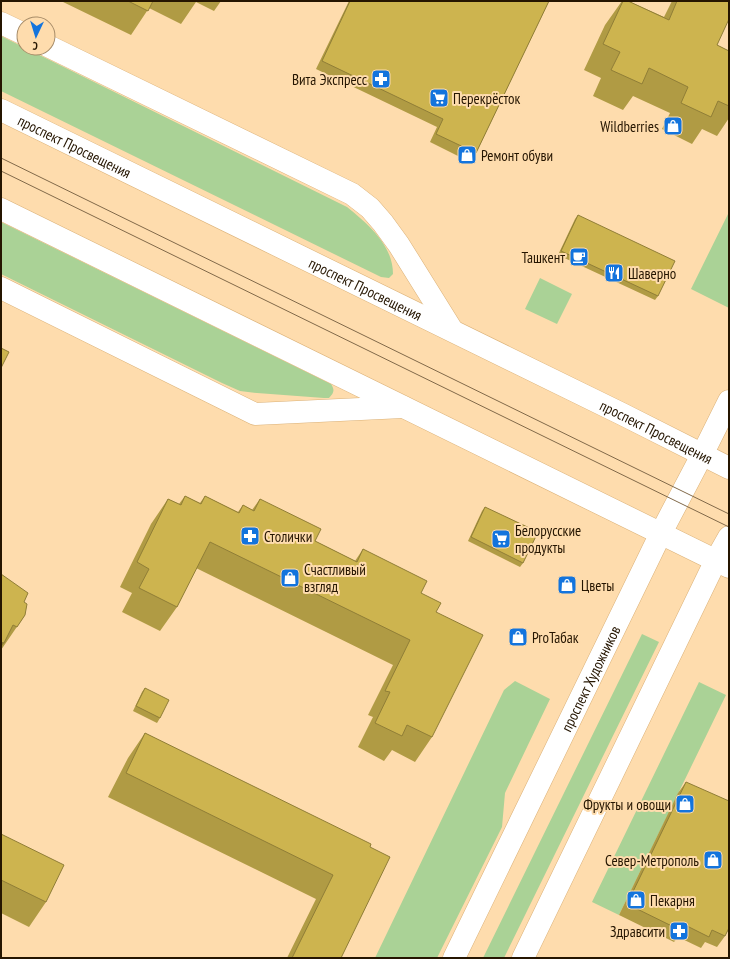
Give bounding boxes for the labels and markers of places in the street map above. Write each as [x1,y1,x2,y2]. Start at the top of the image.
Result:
pharmacy icon: Вита Экспресс [370,68,392,90]
place label: Вита Экспресс [292,70,368,89]
supermarket icon: Перекрёсток [428,87,450,109]
place label: Перекрёсток [453,89,521,108]
shop icon: Wildberries [662,115,684,137]
place label: Wildberries [600,117,659,136]
shop icon: Ремонт обуви [456,144,478,166]
place label: Ремонт обуви [481,146,553,165]
cafe icon: Ташкент [568,246,590,268]
place label: Ташкент [522,248,565,267]
restaurant icon: Шаверно [603,262,625,284]
place label: Шаверно [628,264,676,283]
place label: Белорусские продукты [515,521,581,557]
pharmacy icon: Столички [239,525,261,547]
place label: Столички [264,527,312,546]
supermarket icon: Белорусские продукты [490,528,512,550]
place label: Счастливый взгляд [304,560,366,596]
shop icon: Счастливый взгляд [279,567,301,589]
shop icon: Цветы [556,574,578,596]
place label: Цветы [581,576,614,595]
shop icon: ProТабак [507,626,529,648]
place label: ProТабак [532,628,579,647]
shop icon: Фрукты и овощи [674,793,696,815]
place label: Фрукты и овощи [583,795,671,814]
shop icon: Север-Метрополь [702,849,724,871]
place label: Север-Метрополь [605,851,699,870]
shop icon: Пекарня [625,889,647,911]
place label: Пекарня [650,891,695,910]
pharmacy icon: Здравсити [668,920,690,942]
place label: Здравсити [610,922,665,941]

